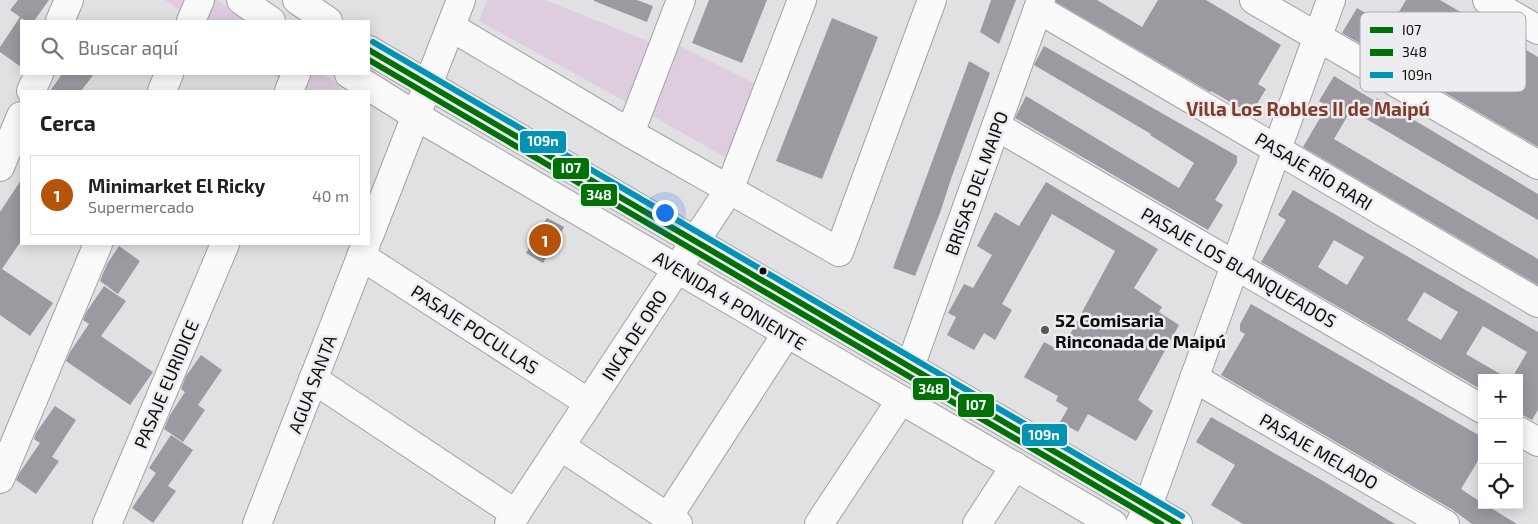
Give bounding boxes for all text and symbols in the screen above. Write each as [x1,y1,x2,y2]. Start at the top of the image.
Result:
legend [1360,12,1526,92]
search box [20,20,370,75]
text: I07 [1402,21,1421,38]
icon: search [38,34,66,62]
text: Buscar aquí [78,36,178,59]
text: 348 [1402,43,1427,60]
text: 109n [1402,66,1432,83]
district label: Villa Los Robles II de Maipú [1186,97,1430,120]
street label: BRISAS DEL MAIPO [940,108,1012,258]
text: Cerca [40,110,96,135]
street label: PASAJE RÍO RARI [1251,127,1377,215]
line badge: 109n [519,130,567,154]
text: 109n [527,132,559,149]
line badge: I07 [552,157,590,180]
text: I07 [561,159,582,176]
text: Minimarket El Ricky [88,174,265,197]
line badge: 348 [580,183,618,207]
text: 1 [54,186,60,205]
text: 40 m [312,186,349,205]
text: 348 [586,186,612,203]
text: Supermercado [88,197,194,216]
your location [652,200,678,226]
street label: PASAJE LOS BLANQUEADOS [1138,202,1340,332]
pin: 1 [529,221,561,259]
street label: AVENIDA 4 PONIENTE [650,246,810,354]
unlabelled marker [758,266,768,276]
street label: PASAJE POCULLAS [407,280,543,378]
street label: INCA DE ORO [597,286,671,384]
place label: 52 Comisaria Rinconada de Maipú [1055,309,1226,352]
street label: PASAJE EURIDICE [129,316,203,452]
marker: 52 Comisaria Rinconada de Maipú [1039,324,1051,336]
street label: AGUA SANTA [283,331,341,436]
map controls [1478,374,1523,509]
button: + [1478,374,1523,419]
line badge: 348 [912,377,950,401]
text: 348 [918,380,944,397]
line badge: I07 [957,393,995,418]
text: I07 [966,396,987,413]
street label: PASAJE MELADO [1256,408,1382,494]
button: − [1478,419,1523,464]
line badge: 109n [1021,423,1068,447]
text: 109n [1028,426,1060,443]
button: locate [1478,464,1523,509]

